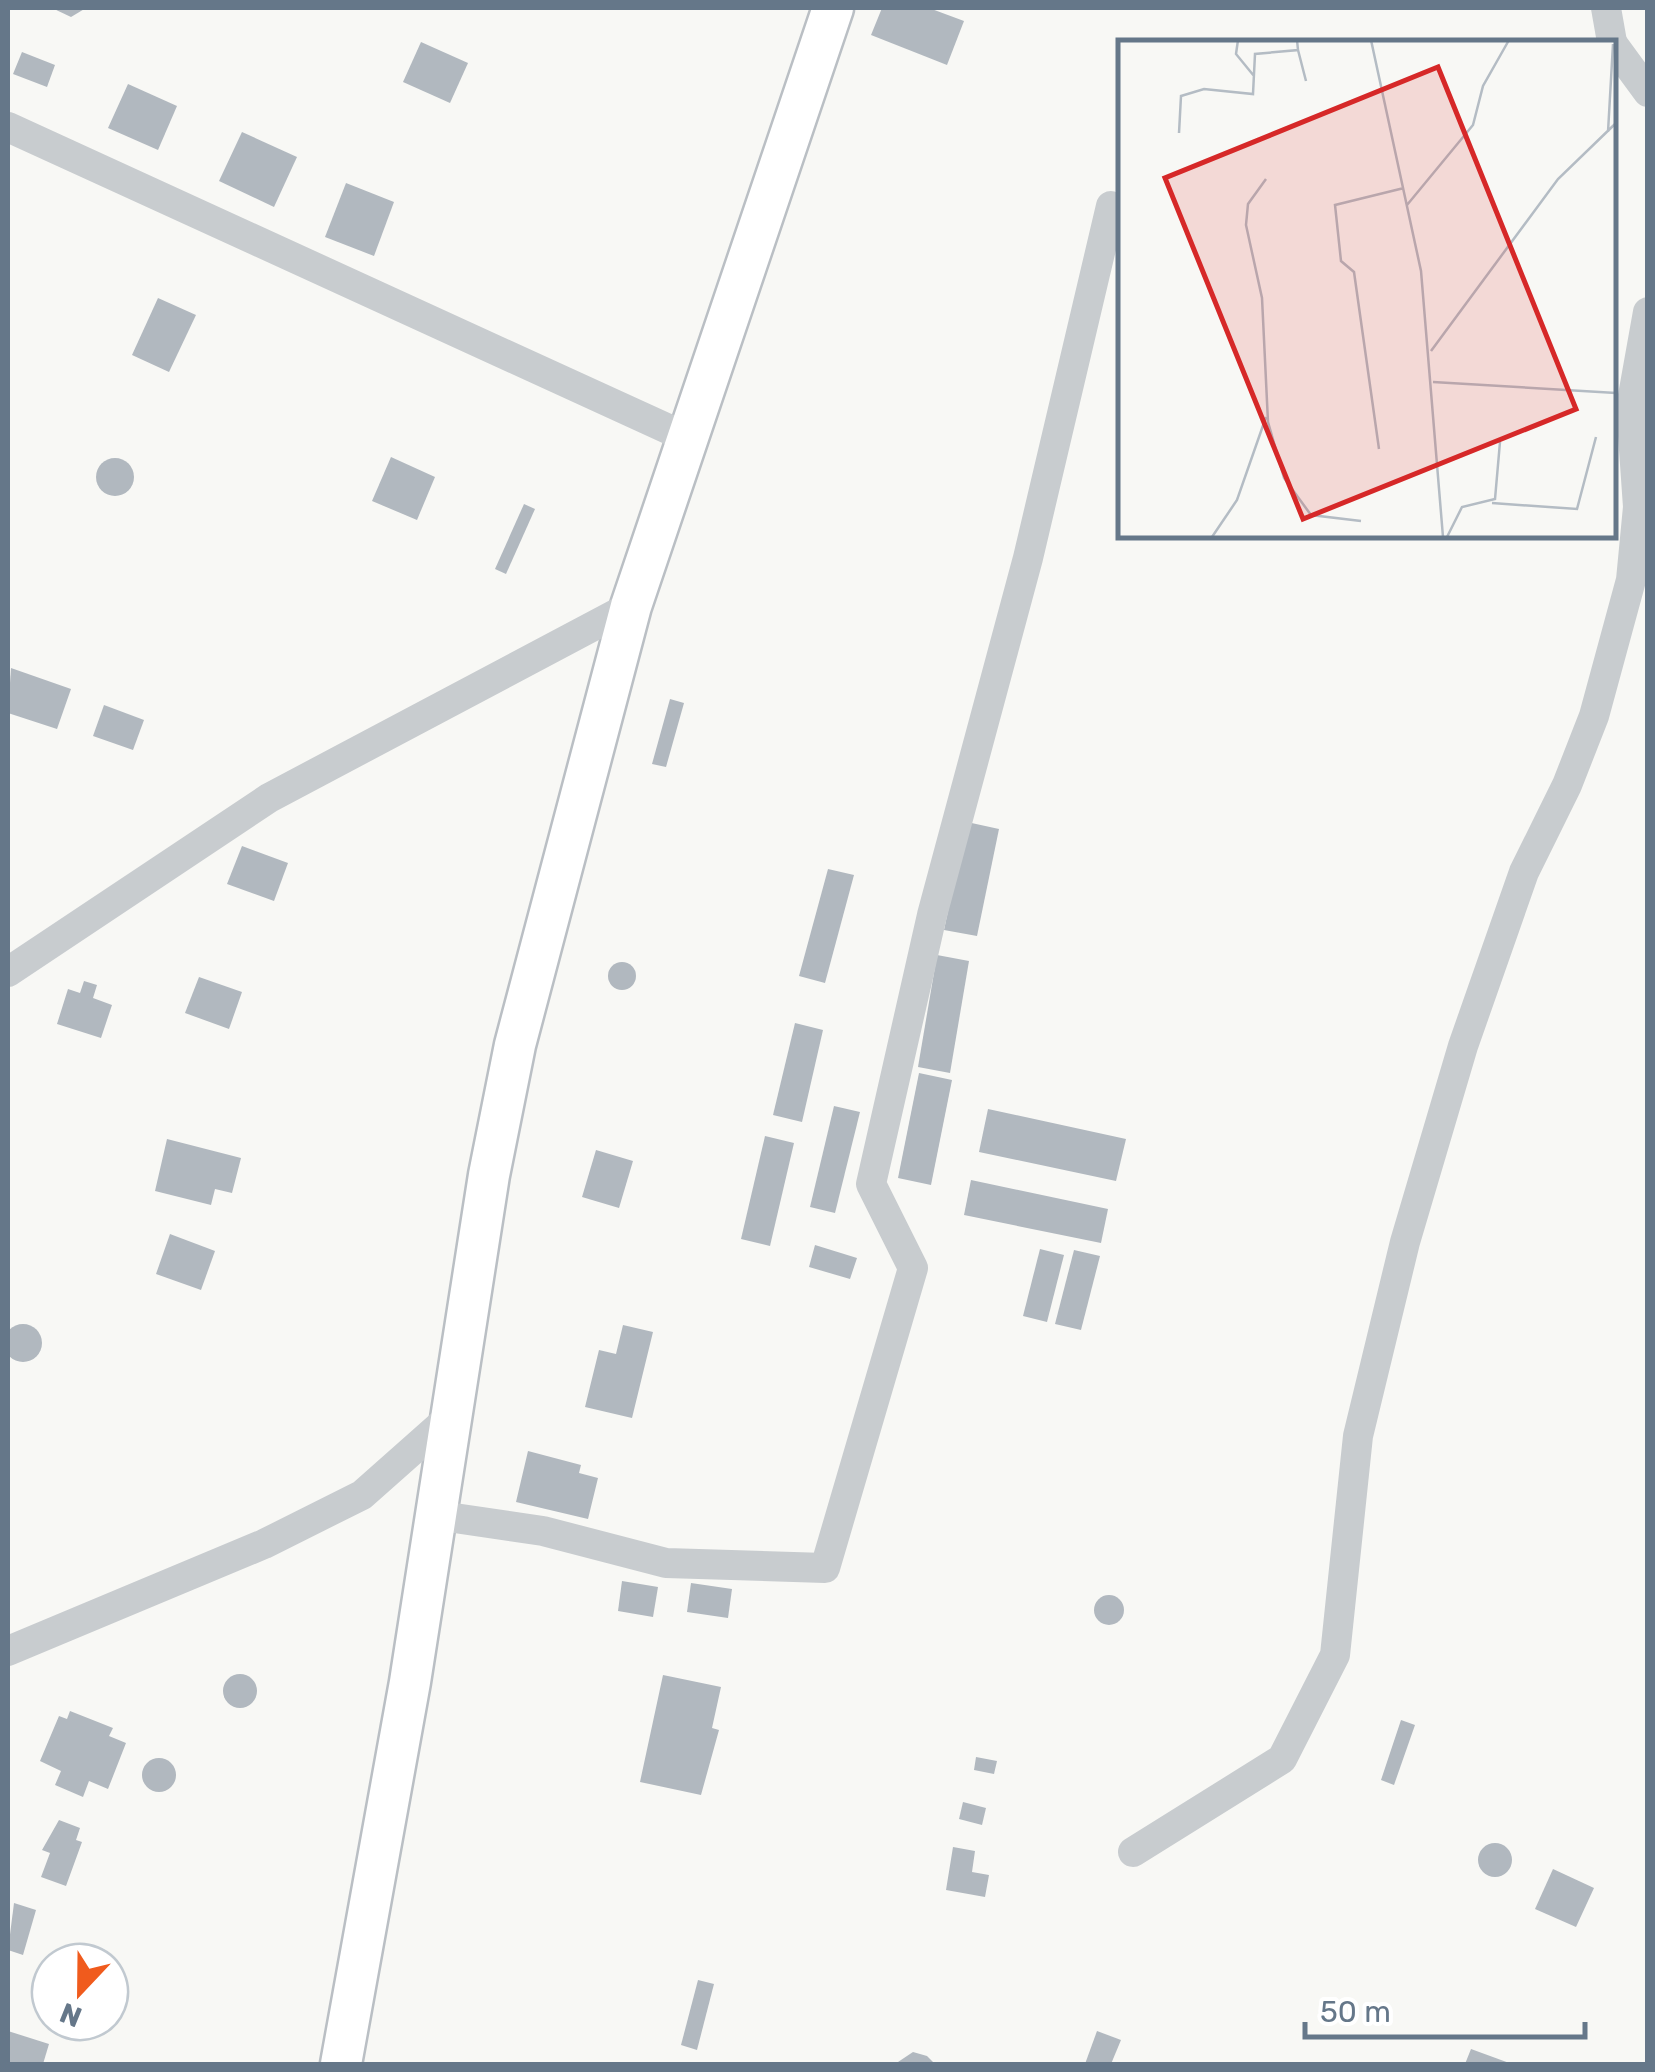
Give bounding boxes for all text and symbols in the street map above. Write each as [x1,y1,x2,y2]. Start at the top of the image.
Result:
inset map [1118,40,1615,538]
north arrow [30,1942,130,2042]
scale bar [1305,1977,1585,2039]
text: 50 m [1320,1994,1391,2030]
text: N [55,1996,86,2034]

